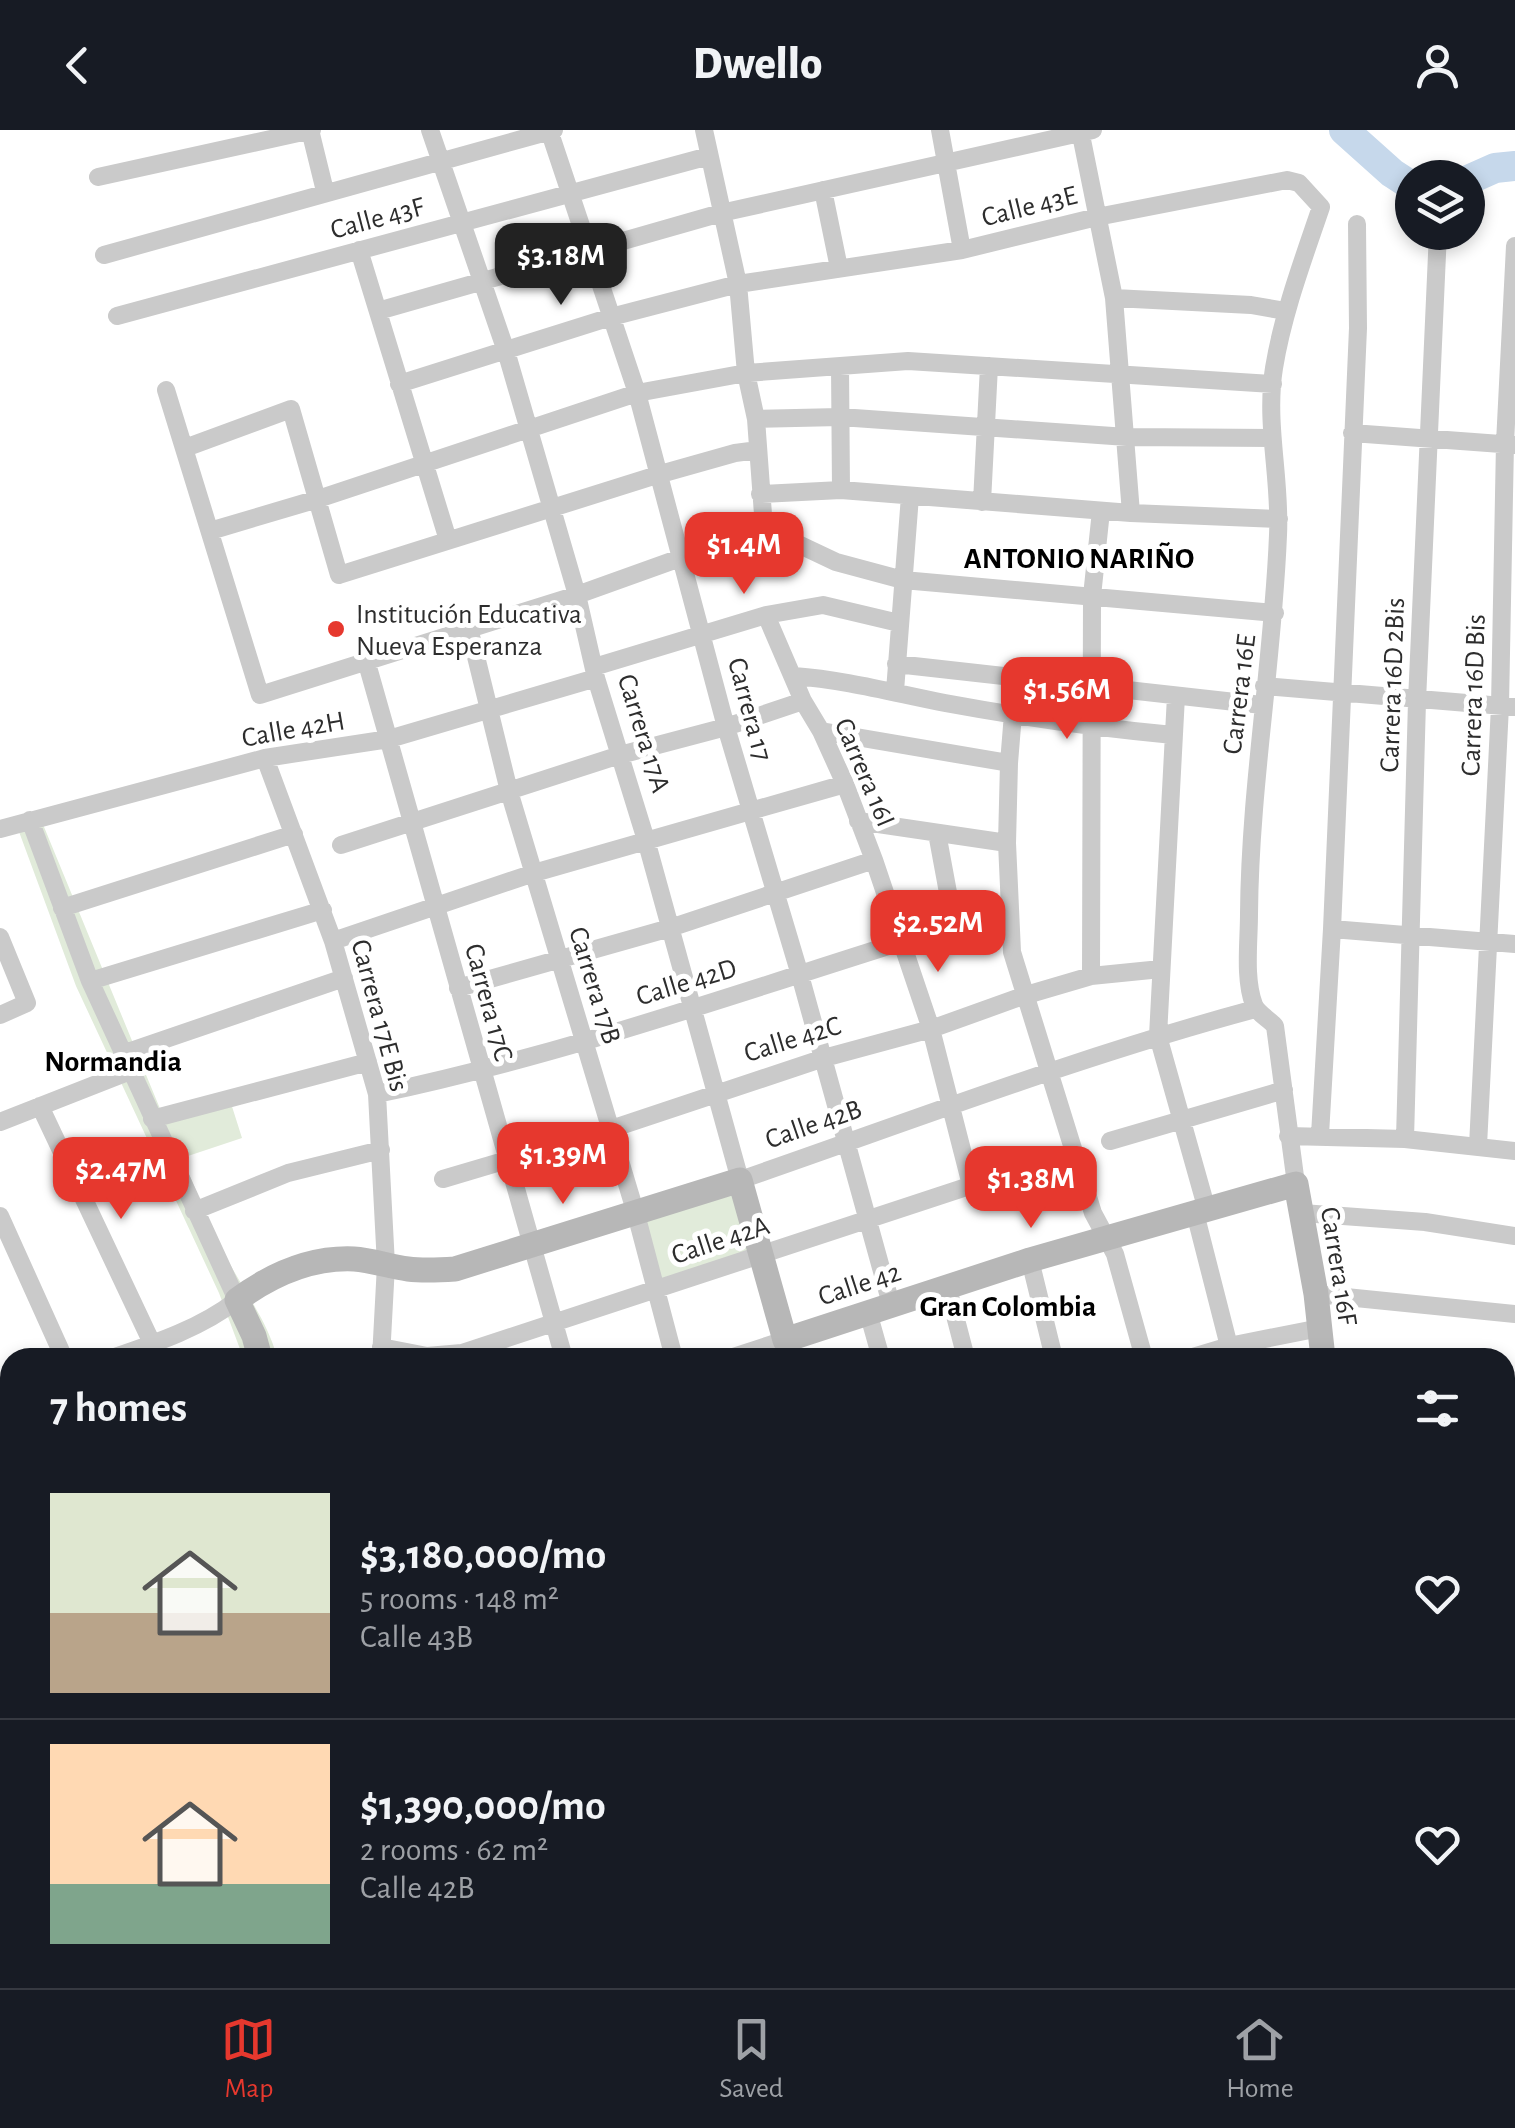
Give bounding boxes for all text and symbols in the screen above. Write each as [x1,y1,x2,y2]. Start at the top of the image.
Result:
icon: back [50,38,105,93]
icon: person [1410,38,1465,93]
text: Dwello [693,42,822,87]
map controls [1395,160,1485,250]
button: layers [1395,160,1485,250]
street label: Calle 43E [979,182,1080,232]
street label: Calle 43F [328,193,428,245]
pin: $3.18M [480,223,642,308]
text: $3.18M [517,239,605,271]
pin: $1.4M [674,512,814,597]
text: $1.4M [707,528,781,560]
district label: ANTONIO NARIÑO [964,542,1194,574]
street label: Carrera 16D 2Bis [1376,597,1410,773]
place label: Institución Educativa Nueva Esperanza [356,601,582,661]
street label: Carrera 16D Bis [1457,614,1491,777]
marker: Institución Educativa Nueva Esperanza [325,618,347,640]
street label: Carrera 16E [1219,633,1261,756]
street label: Carrera 17 [722,655,776,764]
pin: $1.56M [986,657,1148,742]
street label: Carrera 17A [612,671,674,796]
text: $1.56M [1023,673,1111,705]
street label: Calle 42H [240,707,347,753]
street label: Carrera 16I [829,714,899,831]
pin: $2.52M [857,890,1019,975]
text: $2.52M [892,906,984,938]
street label: Carrera 17B [563,924,625,1047]
street label: Carrera 17E Bis [345,936,413,1095]
street label: Carrera 17C [459,941,517,1064]
street label: Calle 42D [633,954,740,1011]
street label: Calle 42C [741,1012,844,1068]
district label: Normandia [44,1047,182,1077]
street label: Calle 42B [762,1095,866,1154]
pin: $1.39M [482,1122,644,1207]
pin: $2.47M [40,1137,202,1222]
text: $1.39M [519,1138,607,1170]
pin: $1.38M [950,1146,1112,1231]
text: $2.47M [75,1153,167,1185]
text: $1.38M [987,1162,1075,1194]
street label: Carrera 16F [1315,1205,1361,1328]
street label: Calle 42A [668,1212,773,1270]
street label: Calle 42 [815,1258,904,1311]
district label: Gran Colombia [920,1292,1096,1322]
icon: filters [1410,1381,1465,1436]
text: 7 homes [50,1387,187,1429]
icon: home [130,1533,250,1653]
text: $3,180,000/mo [360,1534,606,1576]
icon: heart [1410,1566,1465,1621]
text: 5 rooms · 148 m² [360,1583,559,1615]
text: Calle 43B [360,1621,473,1653]
icon: home [130,1784,250,1904]
text: $1,390,000/mo [360,1785,606,1827]
icon: heart [1410,1817,1465,1872]
text: 2 rooms · 62 m² [360,1834,548,1866]
text: Calle 42B [360,1872,474,1904]
tab: Map [221,2012,276,2106]
tab: Saved [719,2012,783,2106]
tab: Home [1226,2012,1294,2106]

